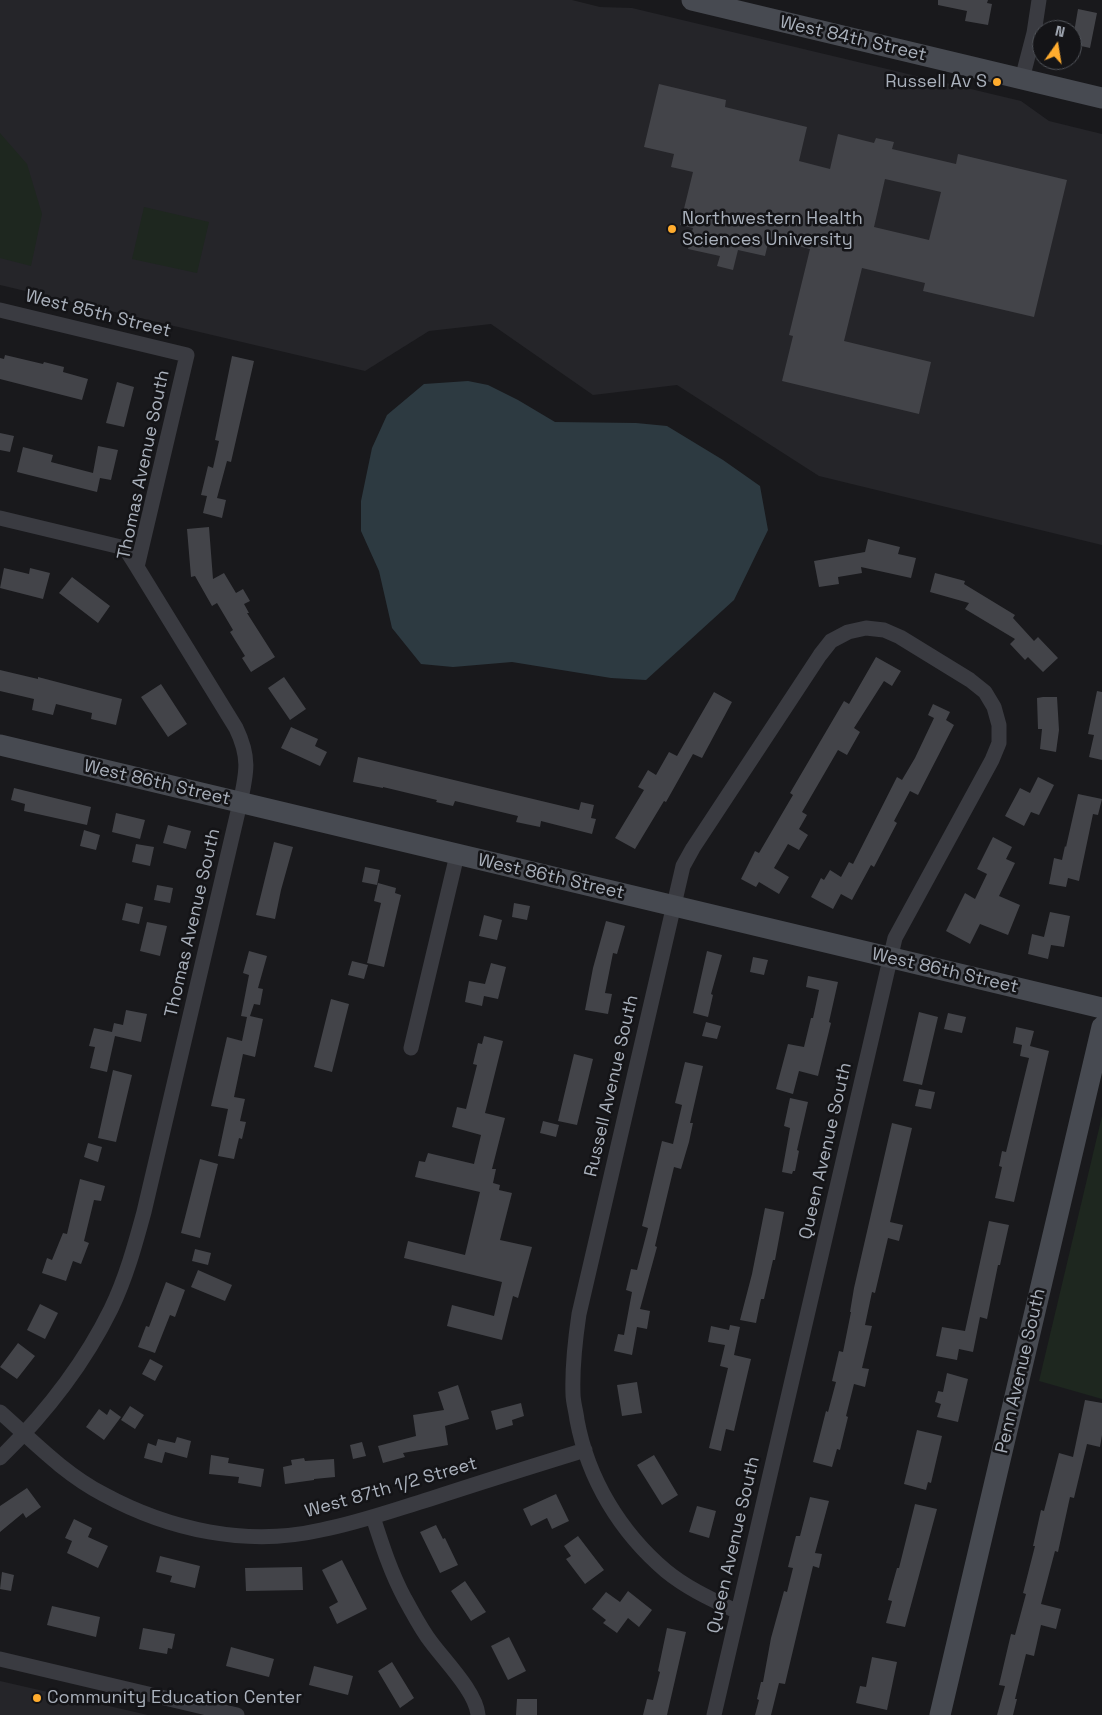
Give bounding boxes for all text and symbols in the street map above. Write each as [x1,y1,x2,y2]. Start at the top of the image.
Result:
street label: West 84th Street [778,12,928,66]
north arrow [1032,20,1082,70]
text: N [1054,22,1067,41]
place label: Russell Av S [885,71,987,93]
marker: Russell Av S [991,76,1003,88]
place label: Northwestern Health Sciences University [682,208,863,250]
marker: Northwestern Health Sciences University [666,223,678,235]
street label: West 85th Street [23,285,173,343]
street label: Thomas Avenue South [113,368,175,562]
street label: West 86th Street [82,756,232,810]
street label: Thomas Avenue South [161,826,225,1020]
street label: West 86th Street [476,850,626,904]
street label: West 86th Street [870,944,1020,998]
street label: Russell Avenue South [581,993,643,1179]
street label: Queen Avenue South [795,1061,857,1241]
street label: Penn Avenue South [992,1286,1050,1456]
street label: West 87th 1/2 Street [302,1453,480,1523]
street label: Queen Avenue South [703,1455,765,1635]
place label: Community Education Center [47,1687,302,1709]
marker: Community Education Center [31,1692,43,1704]

